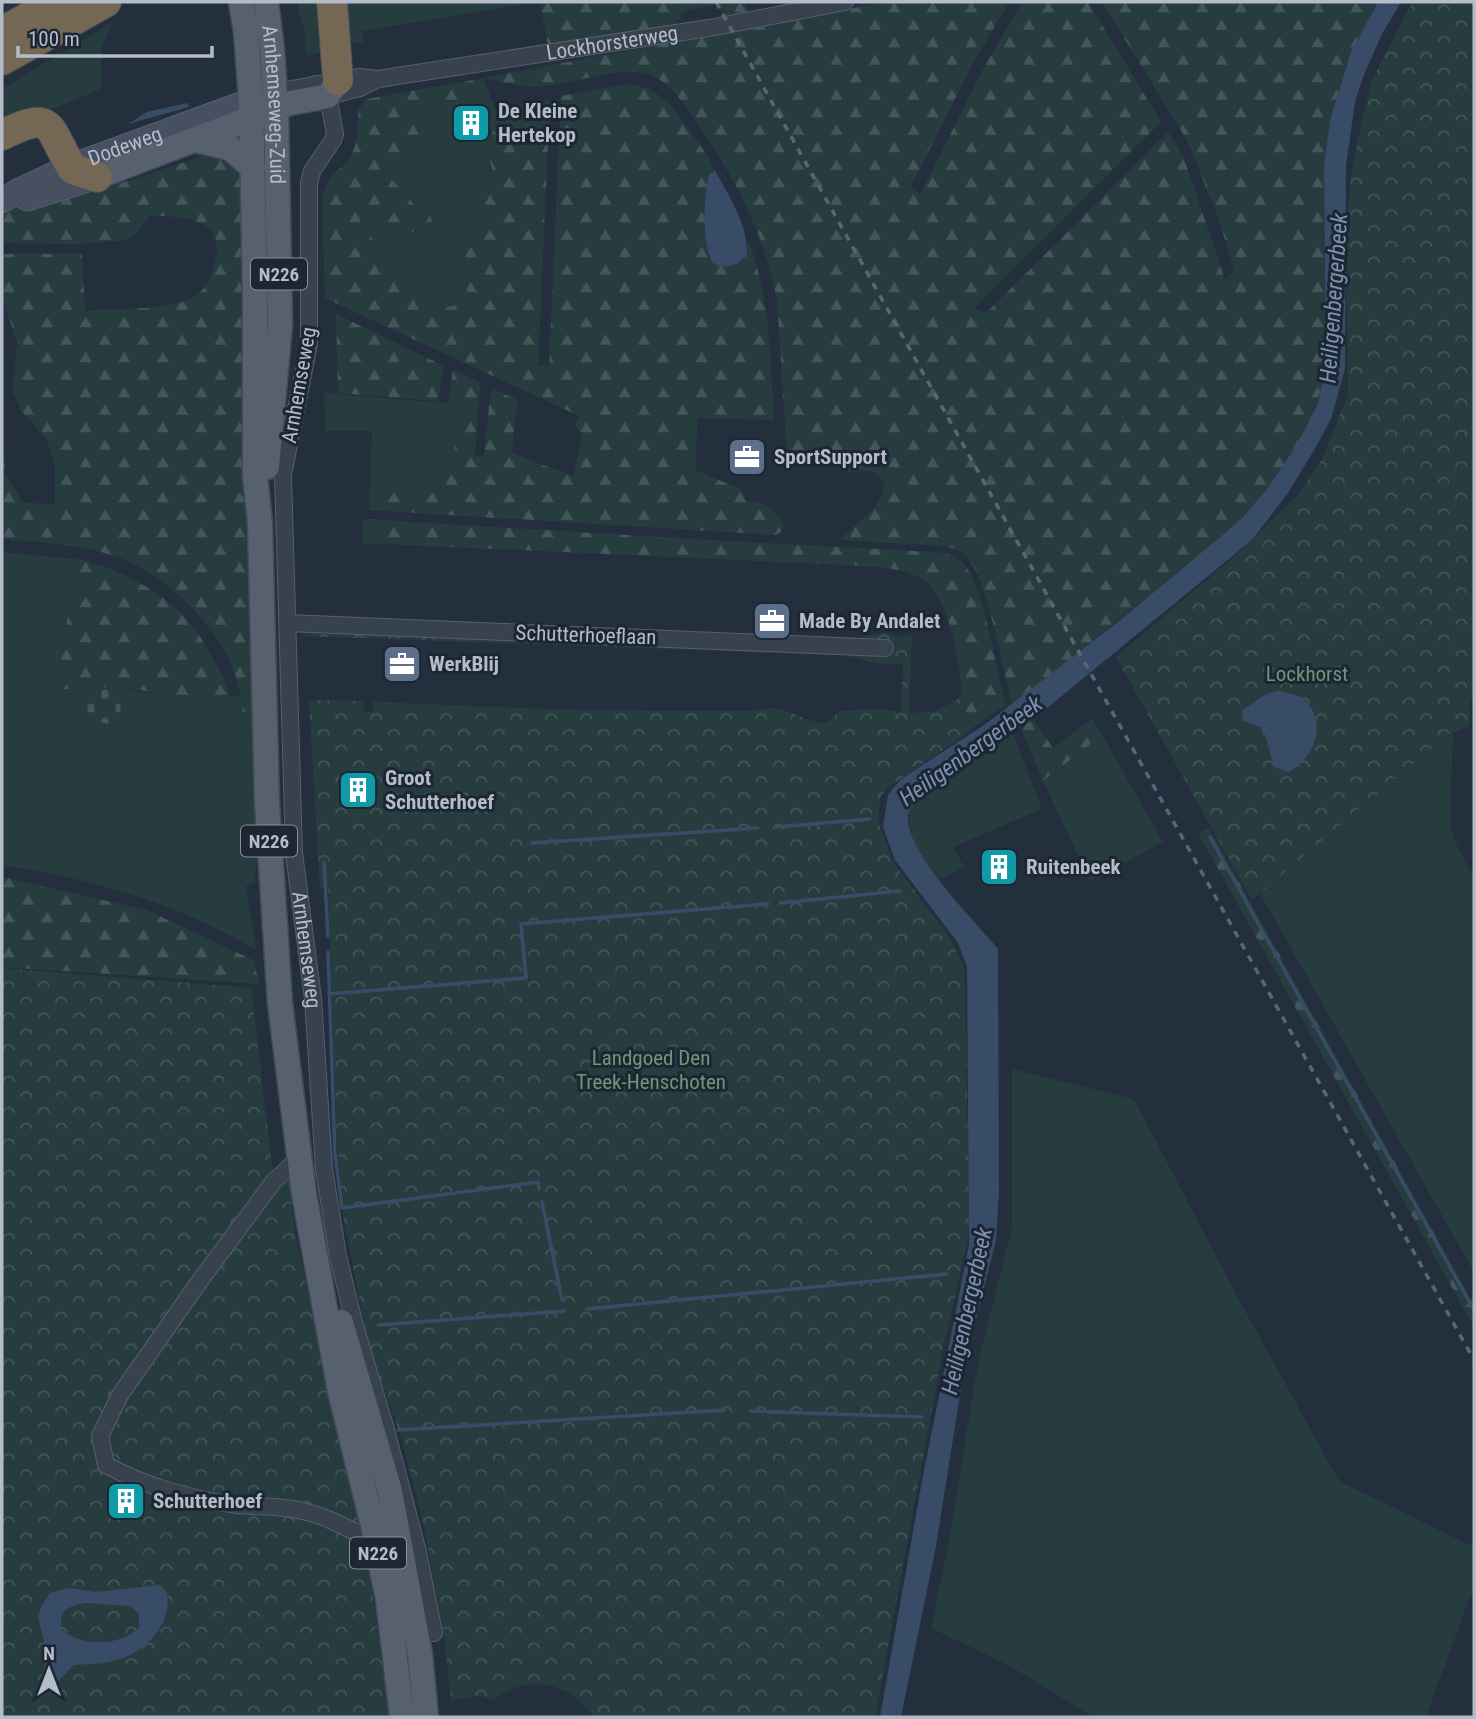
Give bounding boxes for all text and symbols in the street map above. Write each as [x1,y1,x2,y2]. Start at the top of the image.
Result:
scale bar [18,14,212,58]
street label: Lockhorsterweg [545,21,680,65]
street label: Arnhemseweg-Zuid [257,24,289,184]
text: 100 m [28,27,80,51]
place label: De Kleine Hertekop [498,99,577,147]
building icon: De Kleine Hertekop [450,102,492,144]
street label: Dodeweg [85,122,165,171]
water label: Heiligenbergerbeek [1315,211,1353,384]
road number: N226 [251,258,307,290]
street label: Arnhemseweg [277,325,321,445]
office icon: SportSupport [726,436,768,478]
place label: SportSupport [774,445,887,469]
office icon: Made By Andalet [751,600,793,642]
place label: Made By Andalet [799,609,941,633]
street label: Schutterhoeflaan [515,621,657,649]
office icon: WerkBlij [381,643,423,685]
place label: WerkBlij [429,652,499,676]
park label: Lockhorst [1266,662,1348,686]
water label: Heiligenbergerbeek [894,690,1049,812]
place label: Groot Schutterhoef [385,766,494,814]
building icon: Groot Schutterhoef [337,769,379,811]
road number: N226 [241,826,297,856]
building icon: Ruitenbeek [978,846,1020,888]
place label: Ruitenbeek [1026,855,1122,879]
street label: Arnhemseweg [287,890,326,1009]
park label: Landgoed Den Treek-Henschoten [576,1046,726,1094]
water label: Heiligenbergerbeek [936,1224,998,1397]
building icon: Schutterhoef [105,1480,147,1522]
place label: Schutterhoef [153,1489,262,1513]
road number: N226 [350,1538,406,1568]
north arrow [14,1635,84,1705]
text: N [43,1642,55,1665]

